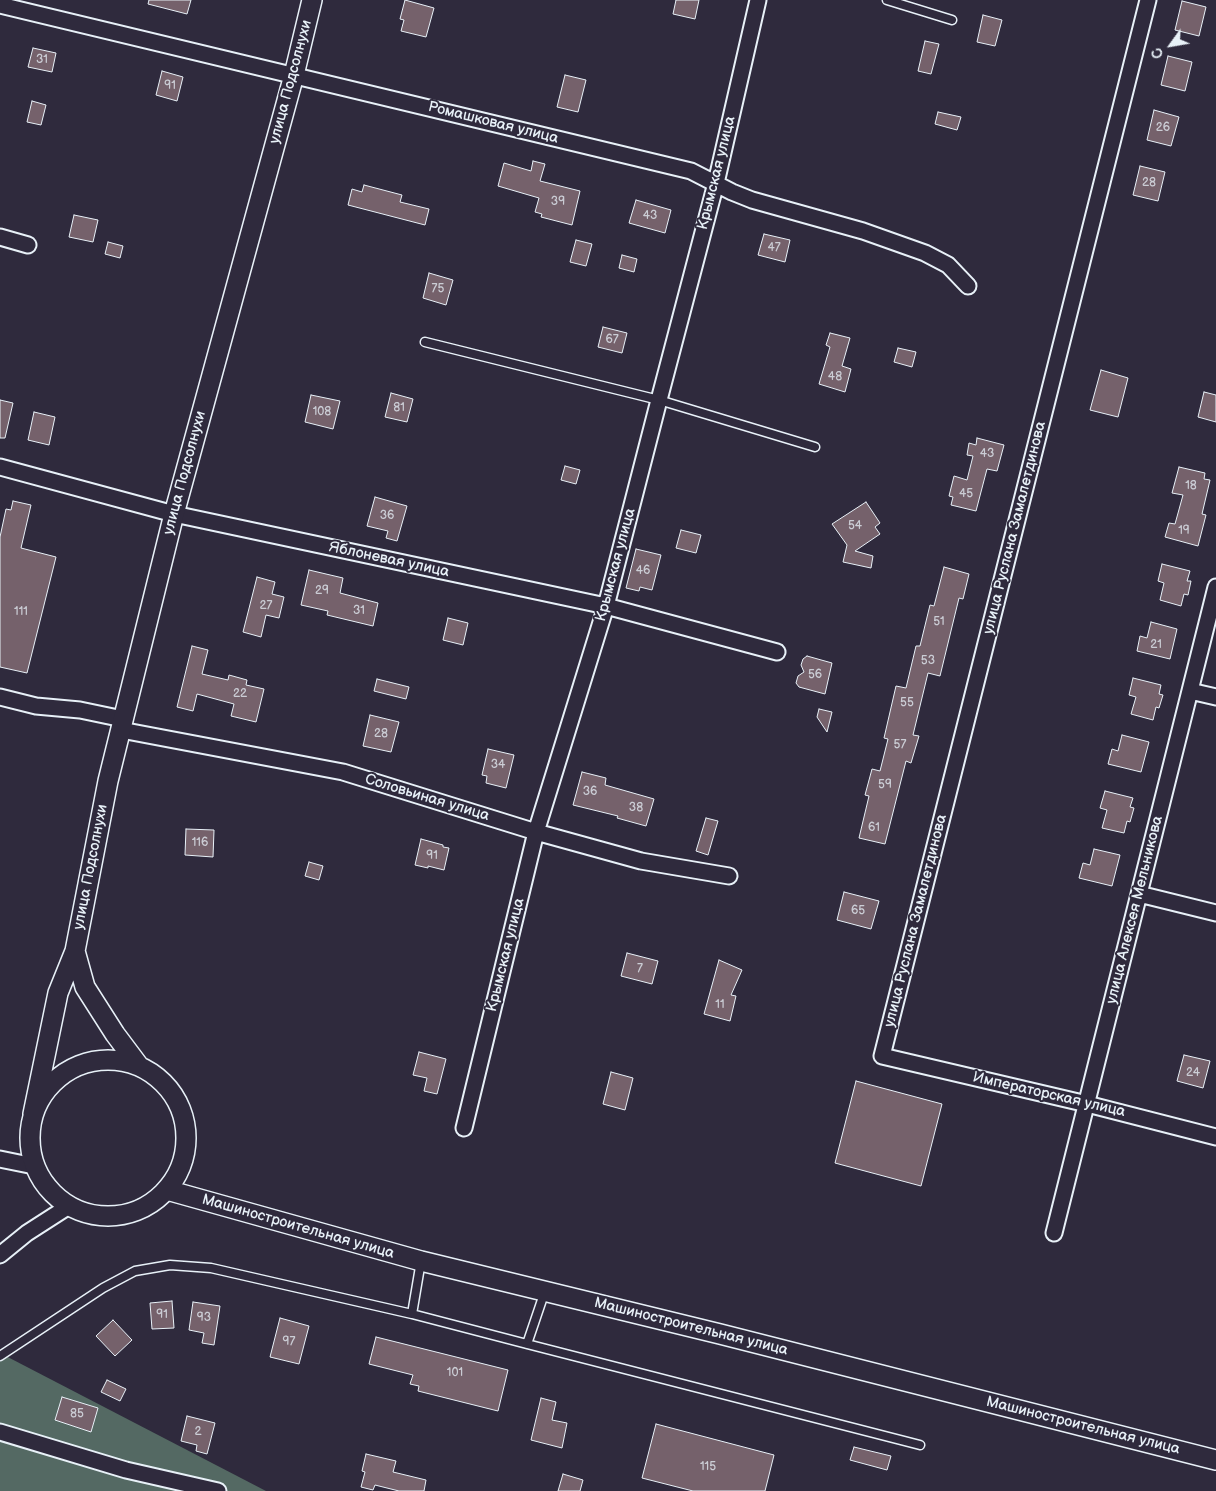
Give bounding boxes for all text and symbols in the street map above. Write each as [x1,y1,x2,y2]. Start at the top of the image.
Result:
street label: улица Подсолнухи [266,18,316,146]
north arrow [1146,20,1196,70]
text: С [1148,45,1168,62]
house number: 31 [36,53,48,67]
house number: 91 [164,79,176,93]
street label: Ромашковая улица [426,98,560,148]
street label: Крымская улица [694,114,740,232]
house number: 26 [1156,121,1170,135]
house number: 28 [1142,176,1156,190]
house number: 39 [551,195,565,209]
house number: 43 [643,209,657,223]
house number: 47 [767,241,781,255]
house number: 75 [432,282,444,296]
house number: 67 [605,333,619,347]
house number: 48 [828,370,842,384]
house number: 81 [393,401,405,415]
house number: 108 [313,405,331,419]
street label: улица Подсолнухи [160,409,210,537]
street label: улица Руслана Замалетдинова [980,420,1050,636]
house number: 43 [980,447,994,461]
house number: 18 [1185,479,1197,493]
house number: 45 [959,487,973,501]
street label: Крымская улица [592,506,640,624]
house number: 36 [380,509,394,523]
house number: 54 [848,519,862,533]
house number: 19 [1178,524,1190,538]
street label: Яблоневая улица [327,538,451,582]
house number: 46 [636,564,650,578]
house number: 29 [315,584,329,598]
house number: 27 [260,599,272,613]
house number: 31 [353,604,365,618]
house number: 111 [14,605,28,619]
house number: 51 [933,615,945,629]
house number: 21 [1150,638,1162,652]
house number: 53 [921,654,935,668]
house number: 56 [808,668,822,682]
house number: 22 [233,687,247,701]
house number: 55 [900,696,914,710]
house number: 28 [374,727,388,741]
house number: 57 [894,738,906,752]
house number: 34 [491,758,505,772]
street label: Соловьиная улица [363,771,491,825]
house number: 59 [878,778,892,792]
house number: 36 [583,785,597,799]
house number: 38 [629,801,643,815]
street label: улица Подсолнухи [70,803,112,931]
street label: улица Руслана Замалетдинова [881,813,951,1029]
street label: улица Алексея Мельникова [1103,814,1167,1006]
house number: 61 [868,821,880,835]
house number: 116 [192,836,208,850]
house number: 91 [426,849,438,863]
street label: Крымская улица [483,896,529,1014]
house number: 65 [851,904,865,918]
house number: 7 [637,962,643,976]
house number: 11 [715,998,725,1012]
house number: 24 [1186,1066,1200,1080]
street label: Императорская улица [971,1069,1127,1121]
street label: Машиностроительная улица [200,1191,396,1263]
street label: Машиностроительная улица [592,1294,790,1360]
house number: 91 [156,1308,168,1322]
house number: 93 [197,1311,211,1325]
house number: 97 [283,1335,295,1349]
house number: 101 [447,1366,463,1380]
street label: Машиностроительная улица [984,1393,1182,1459]
house number: 85 [70,1407,84,1421]
house number: 2 [194,1425,202,1439]
house number: 115 [700,1460,716,1474]

